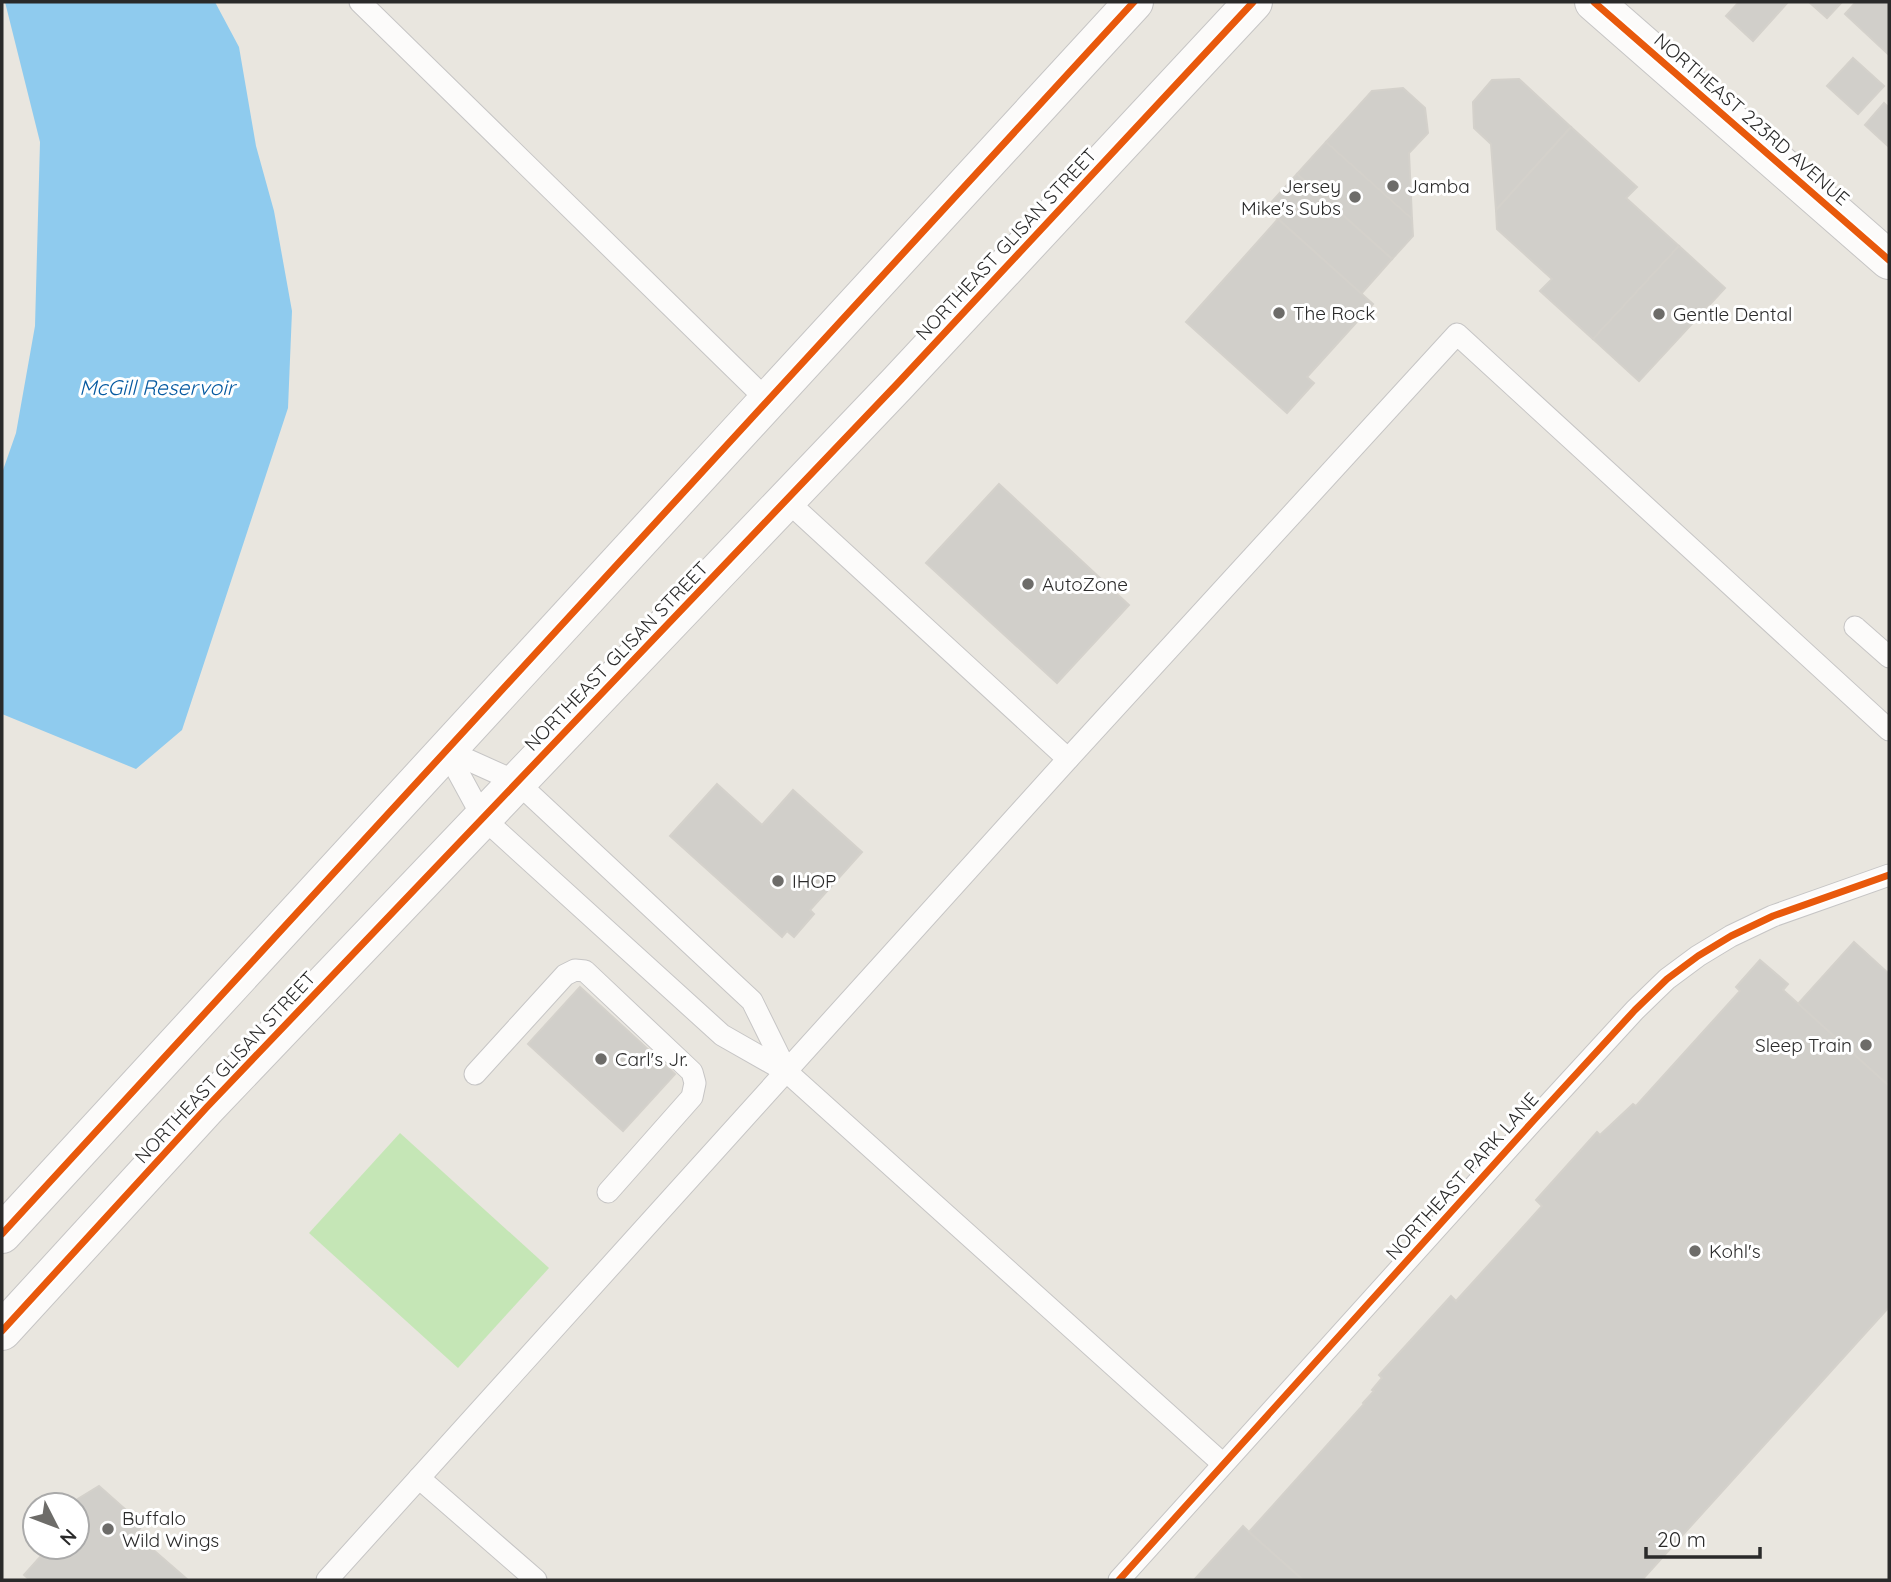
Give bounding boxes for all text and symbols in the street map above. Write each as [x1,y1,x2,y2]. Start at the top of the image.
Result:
street label: NORTHEAST 223RD AVENUE [1649,28,1855,210]
street label: NORTHEAST GLISAN STREET [910,143,1102,345]
place label: Jersey Mike's Subs [1241,174,1341,220]
place label: Jamba [1407,174,1470,198]
marker: Jamba [1385,178,1401,194]
marker: Jersey Mike's Subs [1347,189,1363,205]
place label: The Rock [1293,301,1375,325]
place label: Gentle Dental [1673,302,1792,326]
marker: The Rock [1271,305,1287,321]
marker: Gentle Dental [1651,306,1667,322]
water label: McGill Reservoir [79,374,238,400]
street label: NORTHEAST GLISAN STREET [519,556,713,756]
place label: AutoZone [1042,572,1128,596]
marker: AutoZone [1020,576,1036,592]
place label: IHOP [792,869,836,893]
marker: IHOP [770,873,786,889]
street label: NORTHEAST GLISAN STREET [129,966,321,1168]
place label: Sleep Train [1755,1033,1852,1057]
marker: Sleep Train [1858,1037,1874,1053]
place label: Carl's Jr. [615,1047,688,1071]
marker: Carl's Jr. [593,1051,609,1067]
street label: NORTHEAST PARK LANE [1380,1087,1544,1265]
place label: Kohl's [1709,1239,1761,1263]
marker: Kohl's [1687,1243,1703,1259]
north arrow [21,1491,91,1561]
place label: Buffalo Wild Wings [122,1506,219,1552]
scale bar [1646,1516,1760,1560]
marker: Buffalo Wild Wings [100,1521,116,1537]
text: N [55,1524,82,1551]
text: 20 m [1657,1526,1706,1552]

